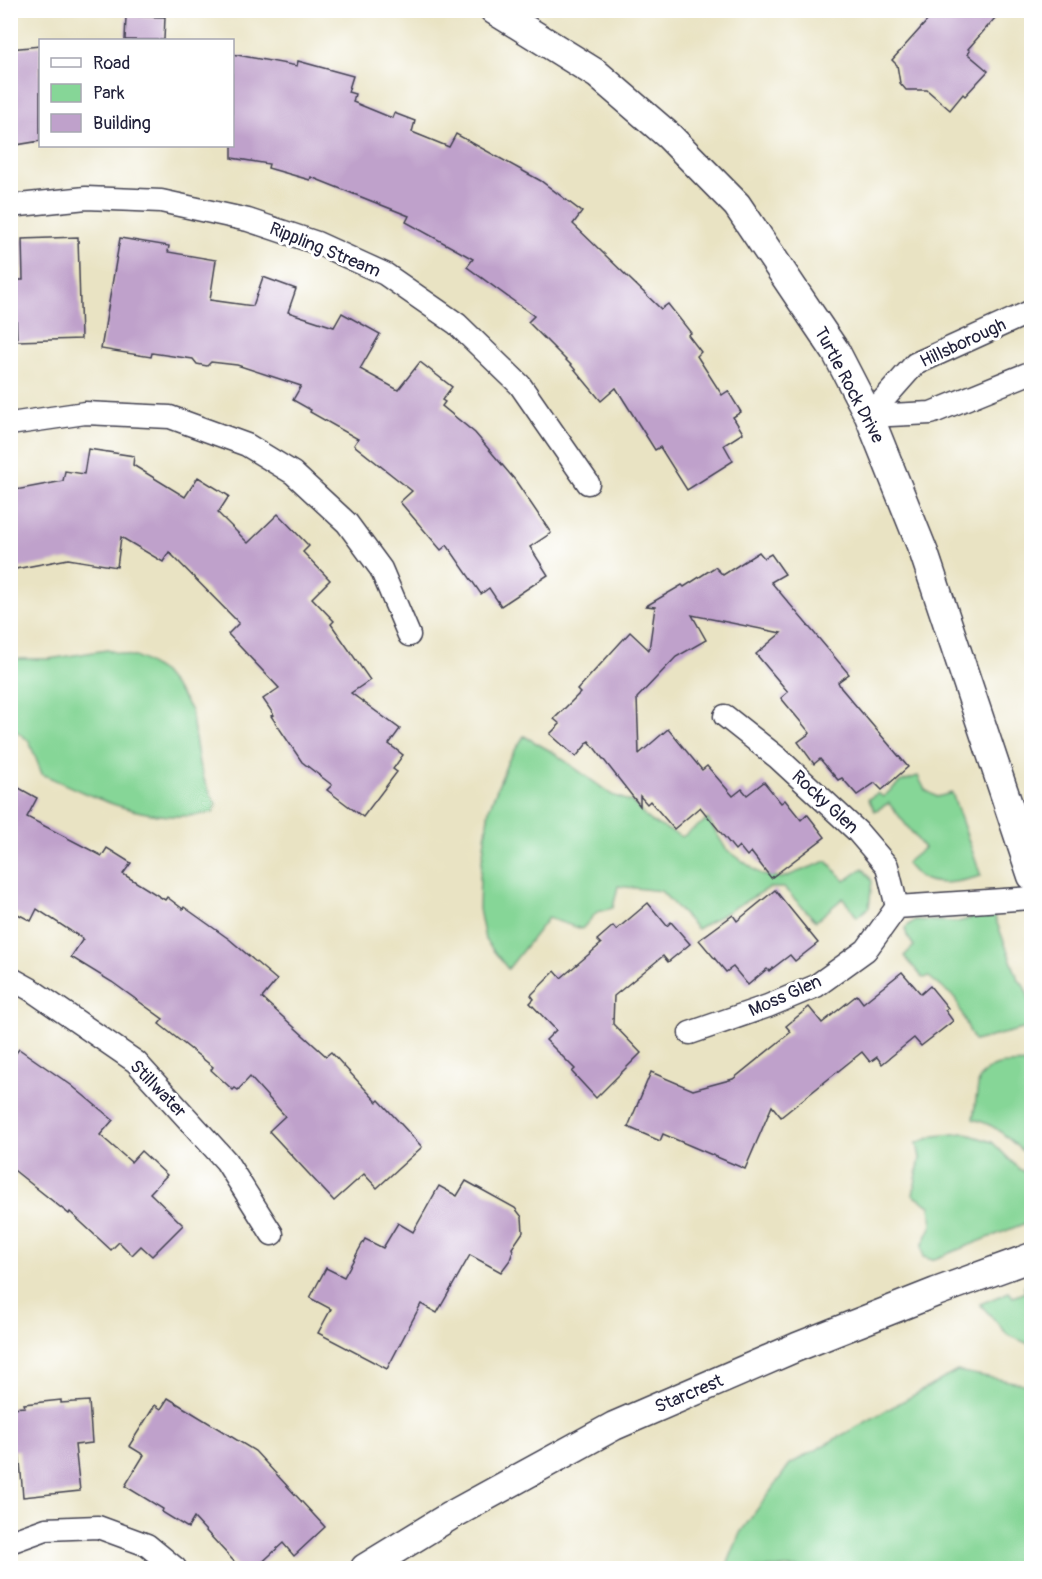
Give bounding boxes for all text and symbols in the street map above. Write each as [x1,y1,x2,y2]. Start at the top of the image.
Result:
legend [39,39,234,147]
text: Road [93,52,130,75]
text: Park [93,82,125,105]
text: Building [93,112,151,135]
street label: Rippling Stream [266,217,384,283]
street label: Hillsborough [916,313,1010,373]
street label: Turtle Rock Drive [809,323,889,447]
street label: Rocky Glen [787,765,863,839]
street label: Moss Glen [745,970,825,1022]
street label: Stillwater [125,1055,192,1123]
street label: Starcrest [651,1369,727,1419]

